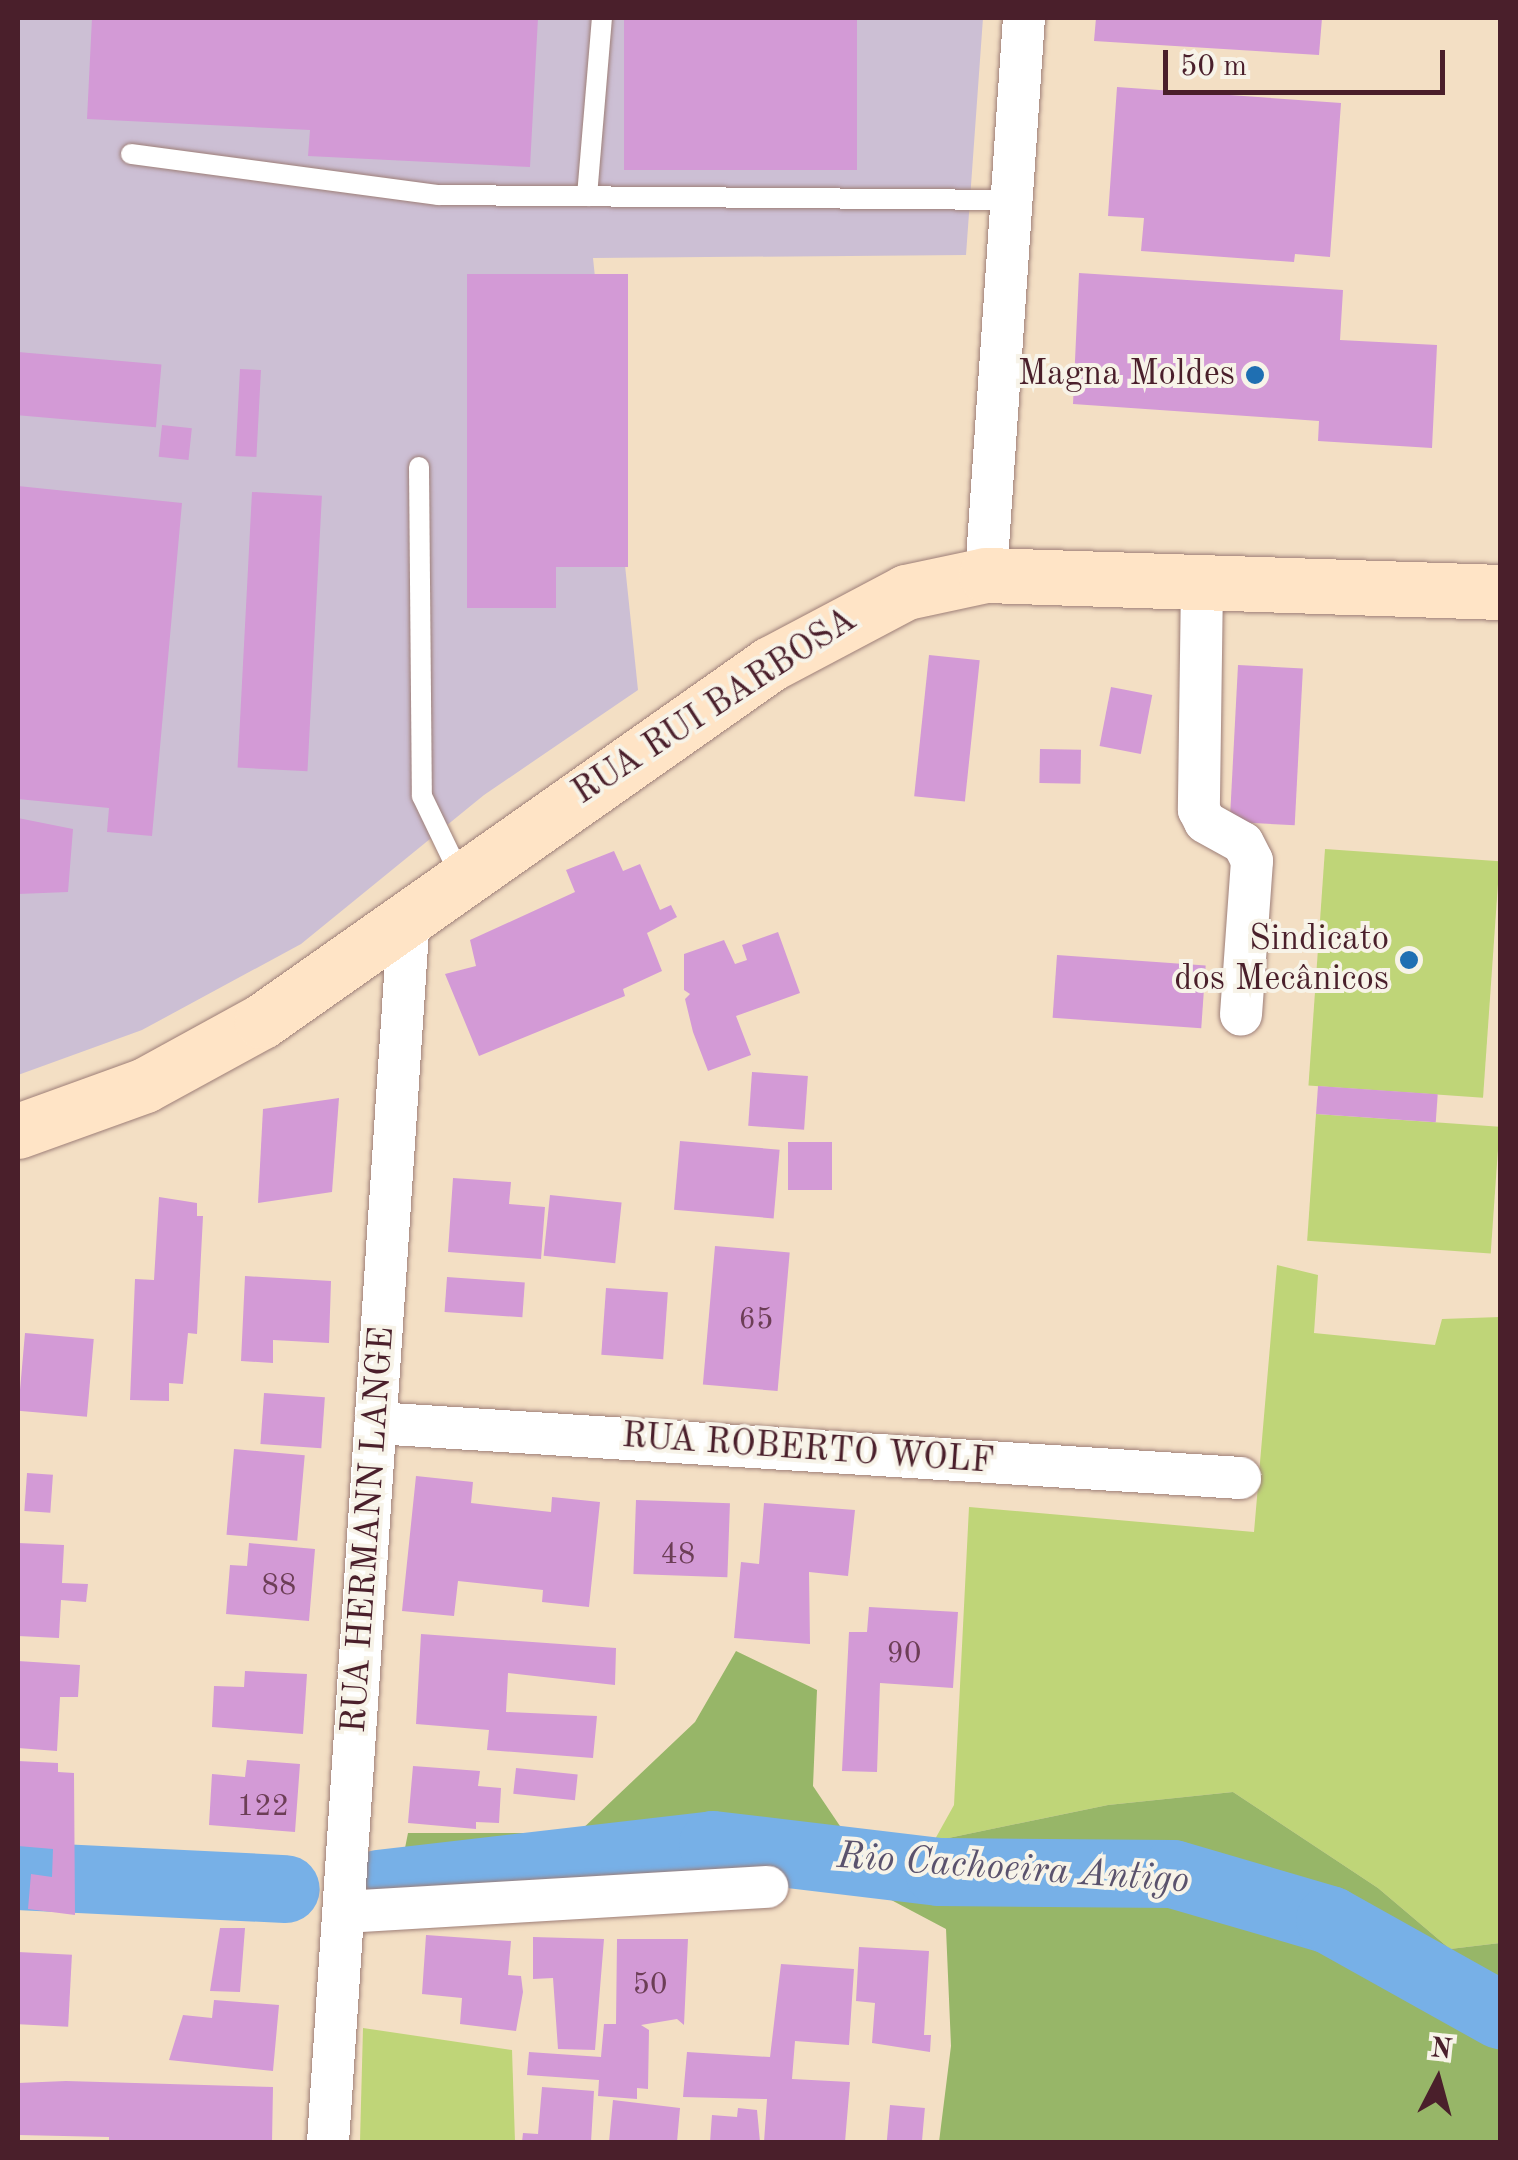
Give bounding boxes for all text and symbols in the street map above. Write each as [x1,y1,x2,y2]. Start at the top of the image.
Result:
scale bar [1168,30,1450,92]
text: 50 m [1180,52,1247,82]
place label: Magna Moldes [1018,354,1235,396]
marker: Magna Moldes [1244,364,1266,386]
street label: RUA RUI BARBOSA [565,600,865,814]
place label: Sindicato dos Mecânicos [1174,919,1389,1001]
marker: Sindicato dos Mecânicos [1398,949,1420,971]
house number: 65 [739,1302,773,1338]
street label: RUA HERMANN LANGE [334,1325,404,1735]
street label: RUA ROBERTO WOLF [620,1416,996,1484]
house number: 48 [661,1537,695,1573]
house number: 88 [262,1568,296,1604]
house number: 90 [887,1636,921,1672]
house number: 122 [237,1789,289,1825]
water label: Rio Cachoeira Antigo [835,1835,1191,1905]
house number: 50 [633,1967,667,2003]
north arrow [1388,2030,1488,2130]
text: N [1429,2035,1453,2065]

